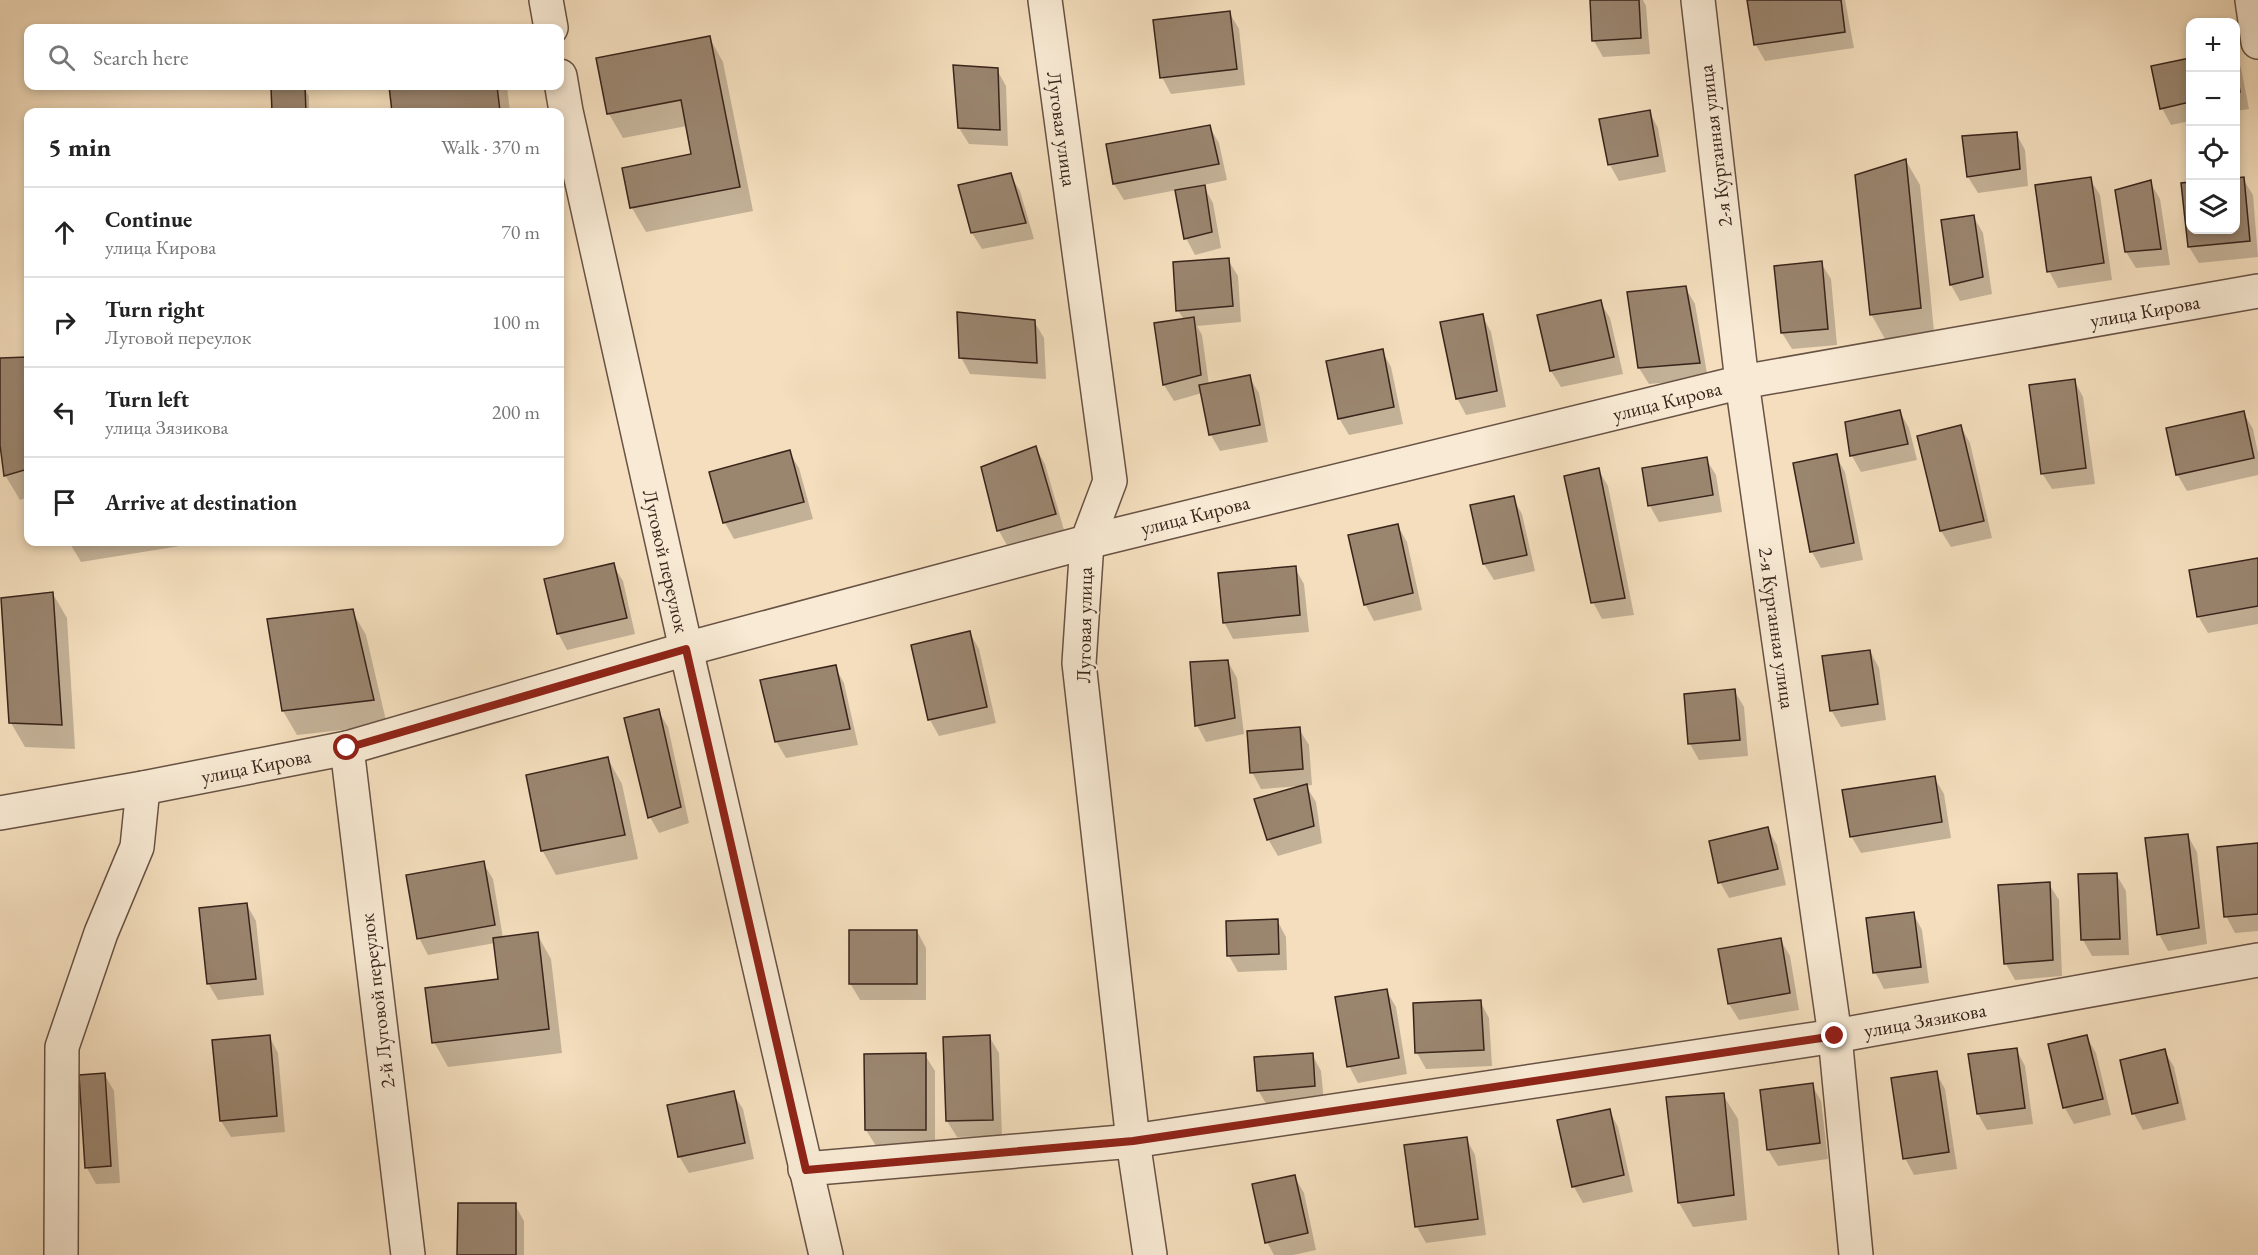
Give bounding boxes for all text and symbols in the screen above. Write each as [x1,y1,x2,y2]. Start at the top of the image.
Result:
map controls [2186,18,2240,234]
button: + [2186,18,2240,72]
search box [24,24,564,90]
icon: search [45,41,78,74]
text: Search here [93,43,188,72]
street label: 2-я Курганная улица [1692,63,1738,229]
street label: Луговая улица [1041,70,1083,188]
button: − [2186,72,2240,126]
button: locate [2186,126,2240,180]
text: 5 min [48,130,111,164]
text: Walk · 370 m [441,134,540,160]
button: layers [2186,180,2240,234]
text: Continue [105,205,192,234]
icon: ahead [48,216,81,249]
text: 70 m [501,219,540,245]
text: улица Кирова [105,234,216,260]
street label: улица Кирова [2088,289,2202,333]
text: Turn right [105,295,204,324]
icon: right [48,306,81,339]
text: 100 m [492,309,540,335]
text: Луговой переулок [105,324,251,350]
street label: улица Кирова [1610,375,1724,427]
text: Turn left [105,385,189,414]
icon: left [48,396,81,429]
text: 200 m [492,399,540,425]
text: улица Зязикова [105,414,229,440]
icon: arrive [48,486,81,519]
street label: Луговой переулок [637,487,695,636]
text: Arrive at destination [105,488,297,517]
street label: улица Кирова [1138,489,1252,541]
street label: 2-я Курганная улица [1753,545,1801,711]
street label: Луговая улица [1070,567,1098,683]
route start [333,734,359,760]
street label: улица Кирова [199,743,313,789]
street label: 2-й Луговой переулок [353,912,401,1090]
street label: улица Зязикова [1862,996,1988,1044]
route end [1821,1022,1847,1048]

